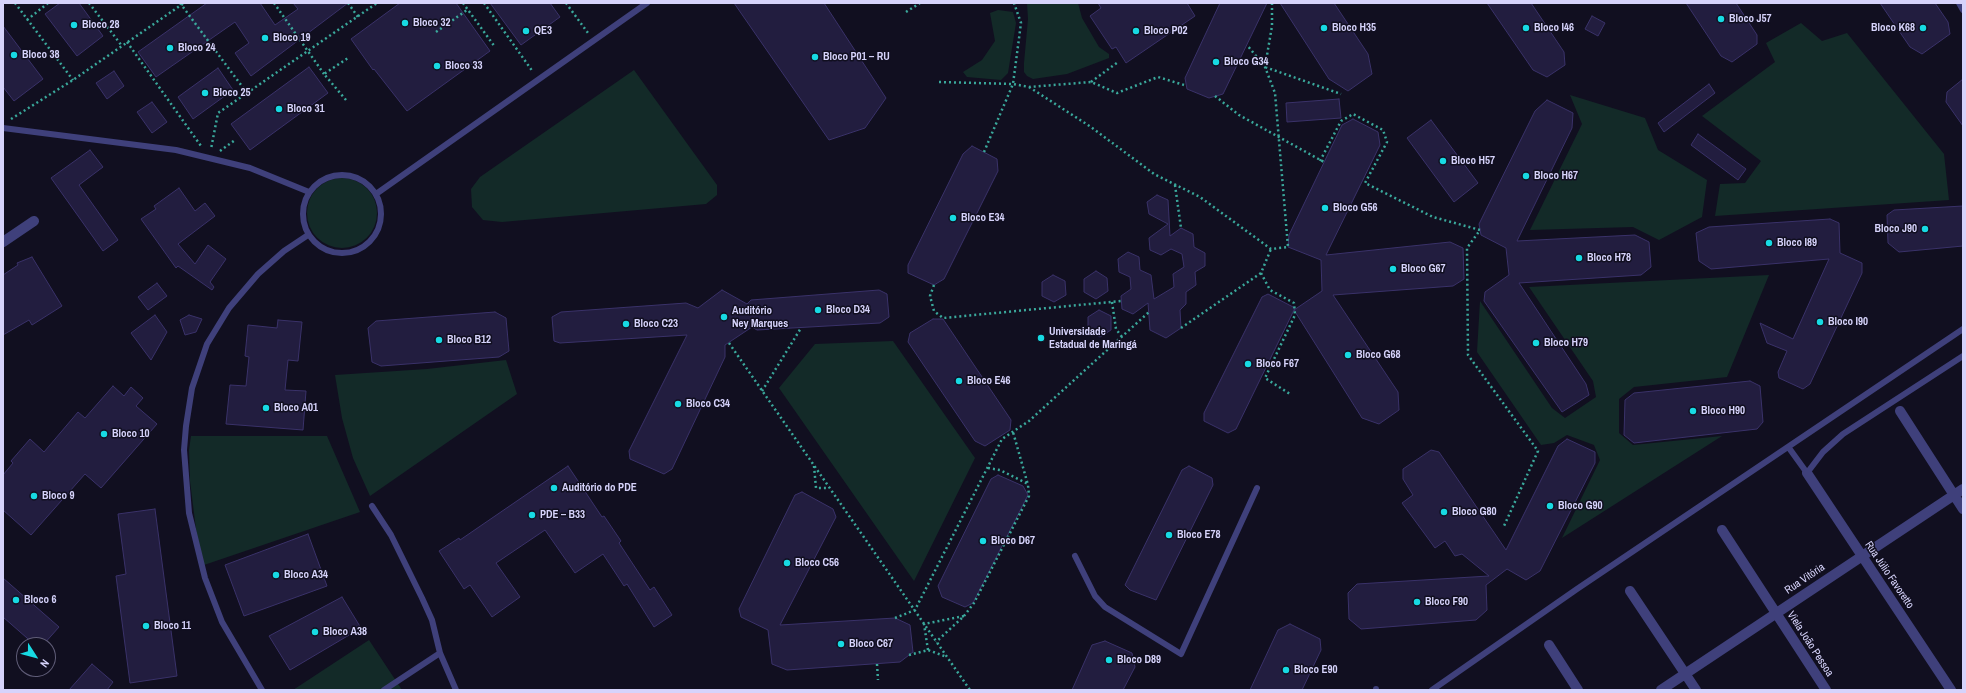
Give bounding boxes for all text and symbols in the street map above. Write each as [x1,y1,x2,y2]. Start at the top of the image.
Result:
place label: Bloco J57 [1729,12,1772,26]
marker: Bloco J57 [1716,14,1726,24]
place label: Bloco 32 [413,16,451,30]
place label: Bloco 28 [82,18,120,32]
marker: Bloco 32 [400,18,410,28]
marker: Bloco 28 [69,20,79,30]
place label: Bloco H35 [1332,21,1376,35]
place label: Bloco I46 [1534,21,1574,35]
place label: Bloco K68 [1871,21,1915,35]
marker: Bloco H35 [1319,23,1329,33]
marker: Bloco I46 [1521,23,1531,33]
marker: Bloco K68 [1918,23,1928,33]
place label: QE3 [534,24,552,38]
place label: Bloco P02 [1144,24,1188,38]
marker: QE3 [521,26,531,36]
marker: Bloco P02 [1131,26,1141,36]
place label: Bloco 19 [273,31,311,45]
marker: Bloco 19 [260,33,270,43]
place label: Bloco 24 [178,41,216,55]
marker: Bloco 24 [165,43,175,53]
place label: Bloco 38 [22,48,60,62]
marker: Bloco 38 [9,50,19,60]
place label: Bloco P01 – RU [823,50,890,64]
marker: Bloco P01 – RU [810,52,820,62]
place label: Bloco G34 [1224,55,1269,69]
marker: Bloco G34 [1211,57,1221,67]
place label: Bloco 33 [445,59,483,73]
marker: Bloco 33 [432,61,442,71]
place label: Bloco 25 [213,86,251,100]
marker: Bloco 25 [200,88,210,98]
place label: Bloco 31 [287,102,325,116]
marker: Bloco 31 [274,104,284,114]
place label: Bloco H57 [1451,154,1495,168]
marker: Bloco H57 [1438,156,1448,166]
place label: Bloco H67 [1534,169,1578,183]
marker: Bloco H67 [1521,171,1531,181]
place label: Bloco G56 [1333,201,1378,215]
marker: Bloco G56 [1320,203,1330,213]
place label: Bloco E34 [961,211,1005,225]
marker: Bloco E34 [948,213,958,223]
place label: Bloco J90 [1874,222,1917,236]
marker: Bloco J90 [1920,224,1930,234]
place label: Bloco I89 [1777,236,1817,250]
marker: Bloco I89 [1764,238,1774,248]
place label: Bloco H78 [1587,251,1631,265]
marker: Bloco H78 [1574,253,1584,263]
place label: Bloco G67 [1401,262,1446,276]
marker: Bloco G67 [1388,264,1398,274]
place label: Bloco D34 [826,303,870,317]
place label: Auditório Ney Marques [732,304,788,330]
marker: Bloco D34 [813,305,823,315]
marker: Auditório Ney Marques [719,312,729,322]
place label: Bloco I90 [1828,315,1868,329]
place label: Bloco C23 [634,317,678,331]
marker: Bloco I90 [1815,317,1825,327]
marker: Bloco C23 [621,319,631,329]
place label: Universidade Estadual de Maringá [1049,325,1137,351]
place label: Bloco B12 [447,333,491,347]
marker: Universidade Estadual de Maringá [1036,333,1046,343]
marker: Bloco B12 [434,335,444,345]
place label: Bloco H79 [1544,336,1588,350]
marker: Bloco H79 [1531,338,1541,348]
place label: Bloco G68 [1356,348,1401,362]
marker: Bloco G68 [1343,350,1353,360]
place label: Bloco F67 [1256,357,1299,371]
marker: Bloco F67 [1243,359,1253,369]
place label: Bloco E46 [967,374,1011,388]
marker: Bloco E46 [954,376,964,386]
place label: Bloco C34 [686,397,730,411]
marker: Bloco C34 [673,399,683,409]
place label: Bloco A01 [274,401,318,415]
marker: Bloco A01 [261,403,271,413]
place label: Bloco H90 [1701,404,1745,418]
marker: Bloco H90 [1688,406,1698,416]
place label: Bloco 10 [112,427,150,441]
marker: Bloco 10 [99,429,109,439]
place label: Auditório do PDE [562,481,637,495]
marker: Auditório do PDE [549,483,559,493]
place label: Bloco 9 [42,489,75,503]
marker: Bloco 9 [29,491,39,501]
place label: Bloco G90 [1558,499,1603,513]
marker: Bloco G90 [1545,501,1555,511]
place label: Bloco G80 [1452,505,1497,519]
marker: Bloco G80 [1439,507,1449,517]
place label: PDE – B33 [540,508,585,522]
marker: PDE – B33 [527,510,537,520]
place label: Bloco E78 [1177,528,1221,542]
marker: Bloco E78 [1164,530,1174,540]
place label: Bloco D67 [991,534,1035,548]
marker: Bloco D67 [978,536,988,546]
street label: Rua Júlio Favoretto [1862,539,1916,611]
place label: Bloco C56 [795,556,839,570]
marker: Bloco C56 [782,558,792,568]
street label: Rua Vitória [1782,561,1828,597]
place label: Bloco A34 [284,568,328,582]
marker: Bloco A34 [271,570,281,580]
place label: Bloco 6 [24,593,57,607]
marker: Bloco 6 [11,595,21,605]
place label: Bloco F90 [1425,595,1468,609]
marker: Bloco F90 [1412,597,1422,607]
street label: Viela João Pessoa [1784,609,1836,679]
place label: Bloco 11 [154,619,191,633]
marker: Bloco 11 [141,621,151,631]
place label: Bloco A38 [323,625,367,639]
marker: Bloco A38 [310,627,320,637]
north arrow [16,637,56,677]
place label: Bloco C67 [849,637,893,651]
marker: Bloco C67 [836,639,846,649]
place label: Bloco D89 [1117,653,1161,667]
marker: Bloco D89 [1104,655,1114,665]
text: N [37,657,52,670]
place label: Bloco E90 [1294,663,1338,677]
marker: Bloco E90 [1281,665,1291,675]

